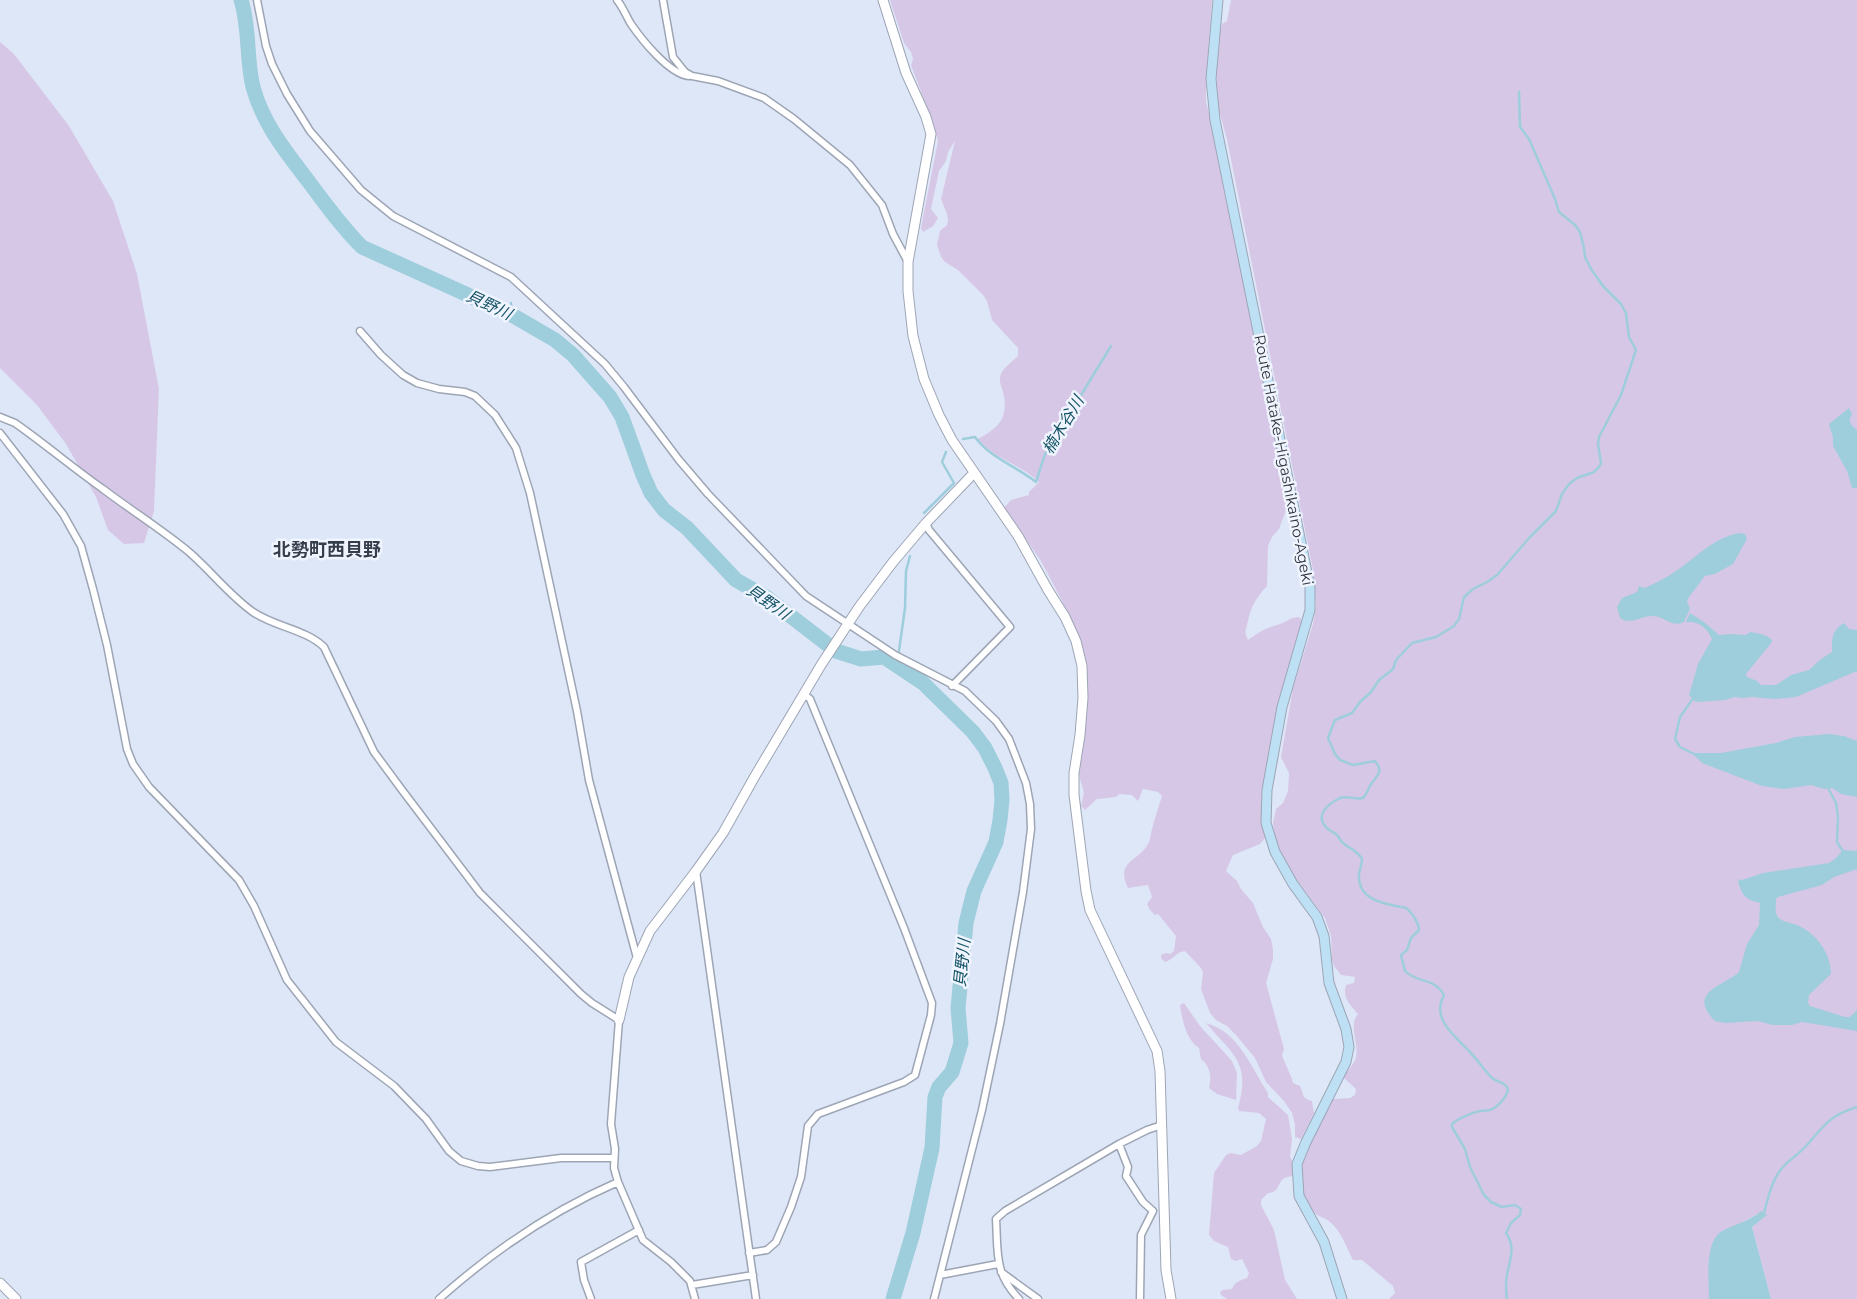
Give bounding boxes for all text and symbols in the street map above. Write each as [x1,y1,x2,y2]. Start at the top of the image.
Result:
water label: 貝野川 [463,286,517,325]
street label: Route Hatake-Higashikaino-Ageki [1250,333,1318,587]
water label: 楠木谷川 [1038,391,1089,457]
district label: 北勢町西貝野 [273,539,381,561]
water label: 貝野川 [743,580,795,625]
water label: 貝野川 [950,936,974,988]

